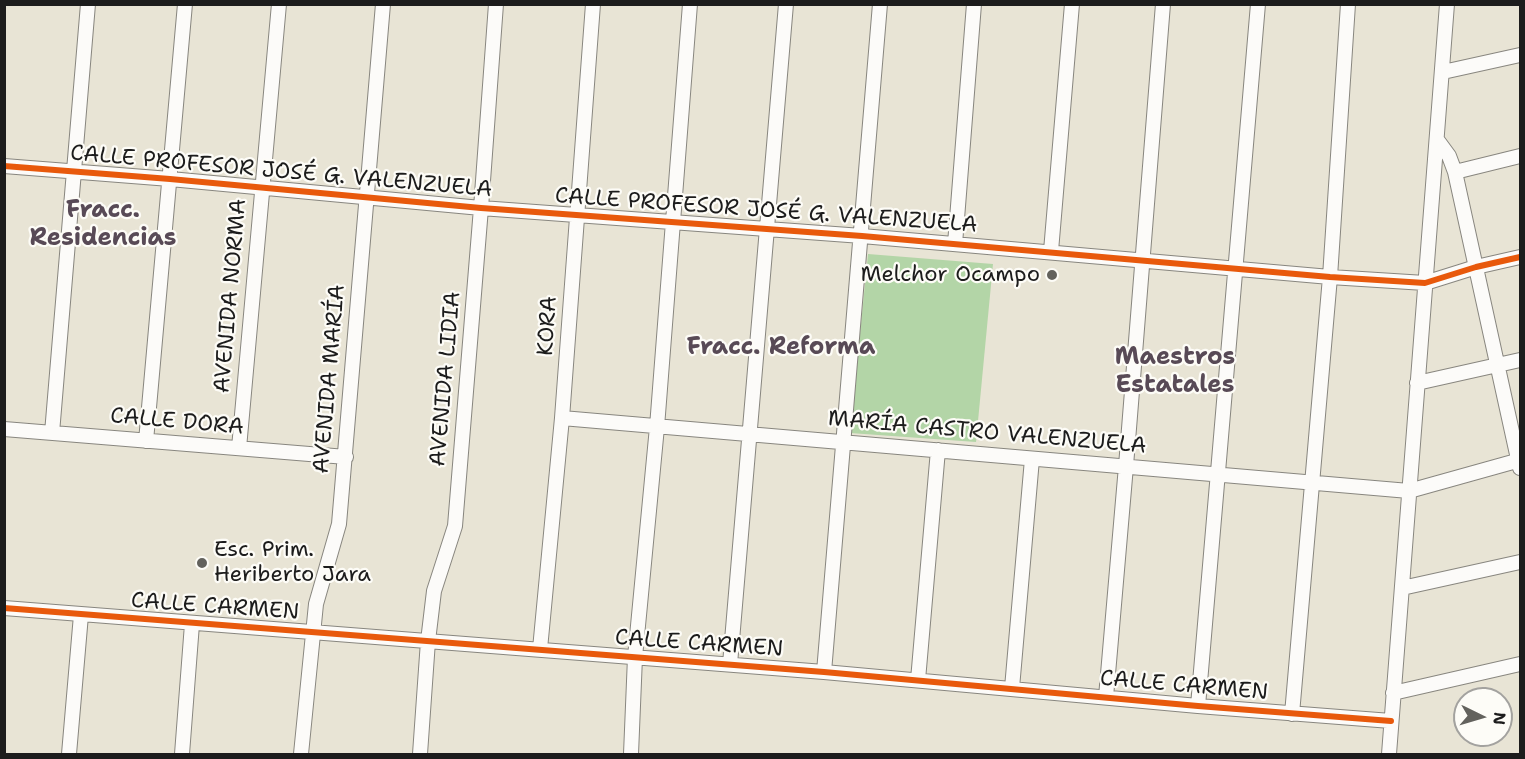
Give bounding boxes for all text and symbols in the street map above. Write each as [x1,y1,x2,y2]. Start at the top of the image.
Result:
street label: CALLE PROFESOR JOSÉ G. VALENZUELA [69,140,493,204]
street label: CALLE PROFESOR JOSÉ G. VALENZUELA [554,183,978,239]
district label: Fracc. Residencias [30,197,176,253]
street label: AVENIDA NORMA [209,198,253,394]
place label: Melchor Ocampo [860,262,1040,288]
marker: Melchor Ocampo [1045,268,1059,282]
street label: AVENIDA MARÍA [309,283,351,475]
street label: AVENIDA LIDIA [425,290,467,468]
street label: KORA [533,295,563,357]
district label: Fracc. Reforma [687,334,875,362]
district label: Maestros Estatales [1115,344,1235,400]
street label: CALLE DORA [109,403,245,441]
street label: MARÍA CASTRO VALENZUELA [827,406,1147,460]
place label: Esc. Prim. Heriberto Jara [214,537,371,588]
marker: Esc. Prim. Heriberto Jara [195,556,209,570]
street label: CALLE CARMEN [130,588,300,626]
street label: CALLE CARMEN [614,625,784,663]
street label: CALLE CARMEN [1099,666,1269,706]
north arrow [1453,687,1513,747]
text: N [1488,711,1510,726]

